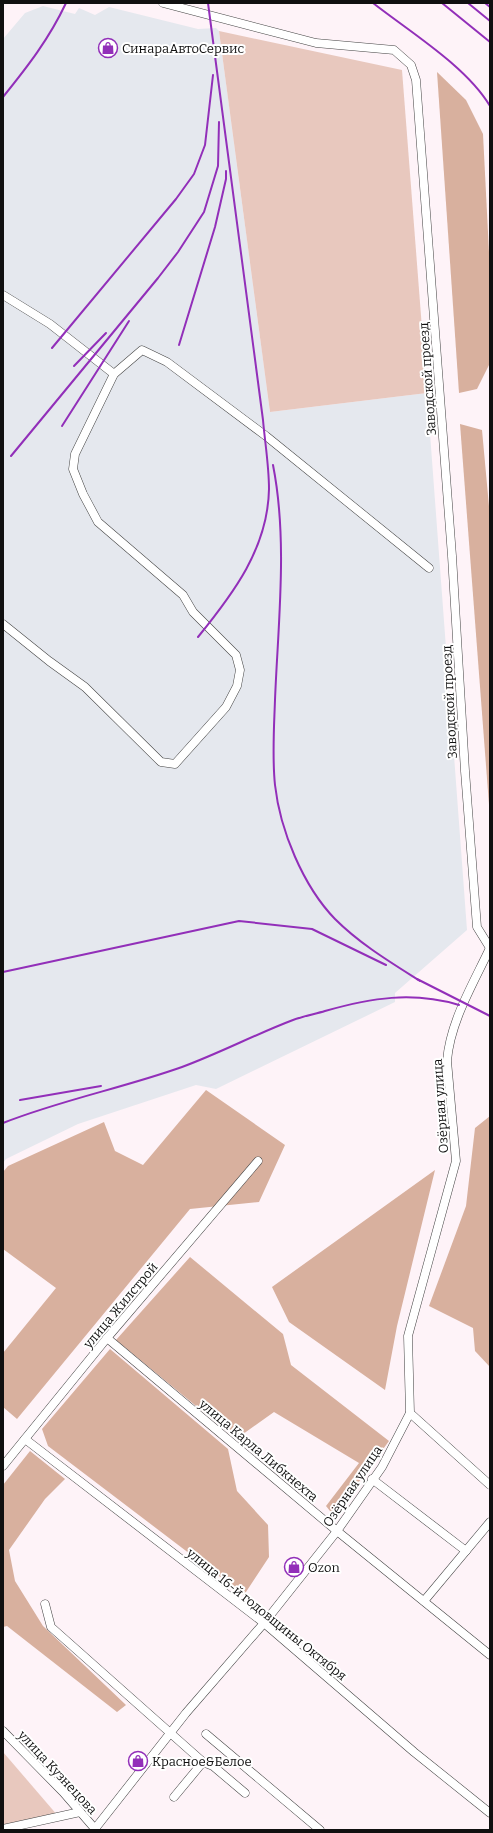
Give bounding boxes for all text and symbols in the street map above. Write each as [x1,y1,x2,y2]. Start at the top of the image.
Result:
shop icon: СинараАвтоСервис [97,37,119,59]
place label: СинараАвтоСервис [122,41,245,56]
street label: Заводской проезд [416,322,439,436]
street label: Заводской проезд [439,645,460,759]
street label: Озёрная улица [430,1058,451,1154]
street label: улица Жилстрой [80,1259,161,1352]
street label: улица Карла Либкнехта [196,1396,321,1504]
street label: Озёрная улица [320,1443,385,1530]
street label: улица 16-й годовщины Октября [183,1545,350,1683]
shop icon: Ozon [283,1556,305,1578]
place label: Ozon [308,1560,340,1575]
street label: улица Кузнецова [14,1727,100,1817]
shop icon: Красное&Белое [127,1750,149,1772]
place label: Красное&Белое [152,1754,252,1769]

